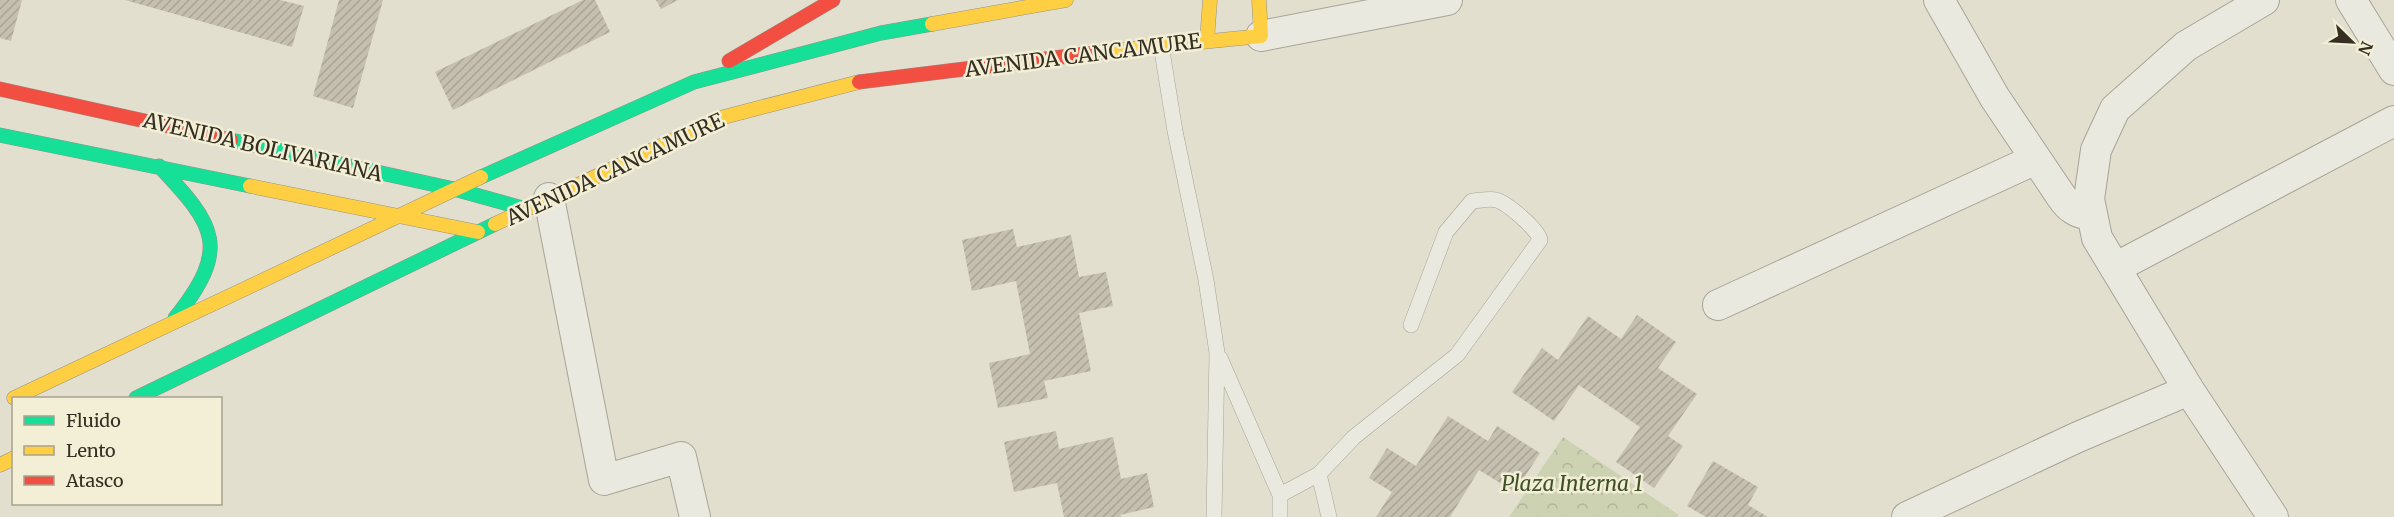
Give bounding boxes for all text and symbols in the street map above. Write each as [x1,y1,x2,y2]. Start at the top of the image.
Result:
north arrow [2322,12,2382,72]
street label: AVENIDA CANCAMURE [962,27,1203,83]
text: N [2354,38,2377,58]
street label: AVENIDA BOLIVARIANA [140,106,385,188]
street label: AVENIDA CANCAMURE [501,106,729,232]
legend [12,397,222,505]
text: Fluido [66,409,121,432]
text: Lento [66,439,116,462]
text: Atasco [65,469,124,492]
park label: Plaza Interna 1 [1501,470,1643,497]

